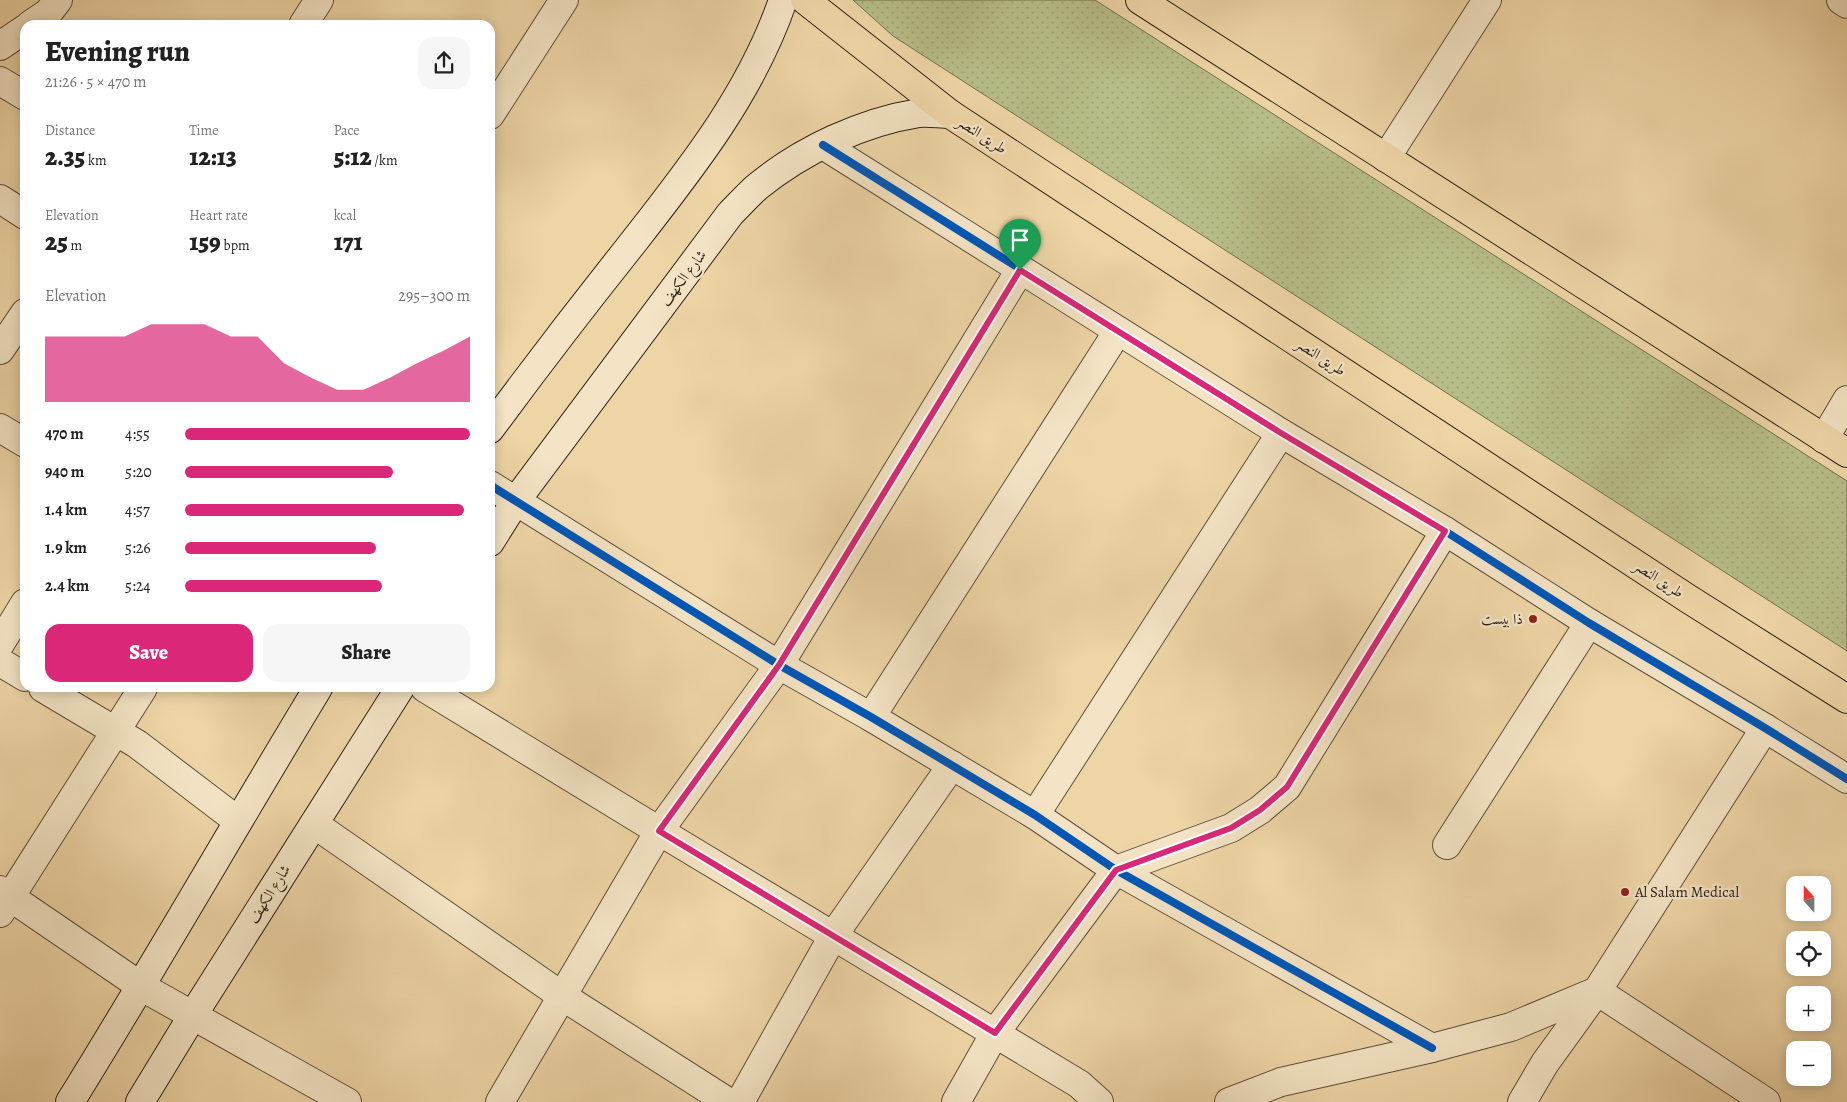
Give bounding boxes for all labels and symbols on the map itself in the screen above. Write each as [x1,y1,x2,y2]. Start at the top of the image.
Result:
street label: طريق النصر [951,110,1011,159]
pin [999,219,1041,270]
street label: شارع الكهف [655,246,713,312]
street label: طريق النصر [1290,332,1350,381]
street label: طريق النصر [1628,554,1688,603]
place label: ذا بيست [1481,609,1523,629]
marker: ذا بيست [1527,613,1539,625]
street label: شارع الكهف [243,861,298,929]
north arrow [1786,876,1831,921]
place label: Al Salam Medical [1634,882,1739,902]
marker: Al Salam Medical [1619,886,1631,898]

